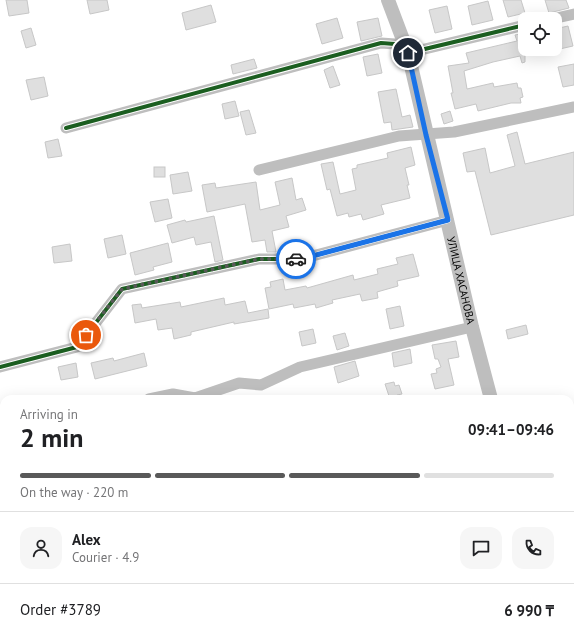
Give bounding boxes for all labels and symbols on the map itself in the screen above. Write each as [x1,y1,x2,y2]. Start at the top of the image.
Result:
pin [391,36,425,70]
street label: УЛИЦА ХАСАНОВА [444,235,478,326]
courier [276,239,316,279]
pin [69,318,103,352]

